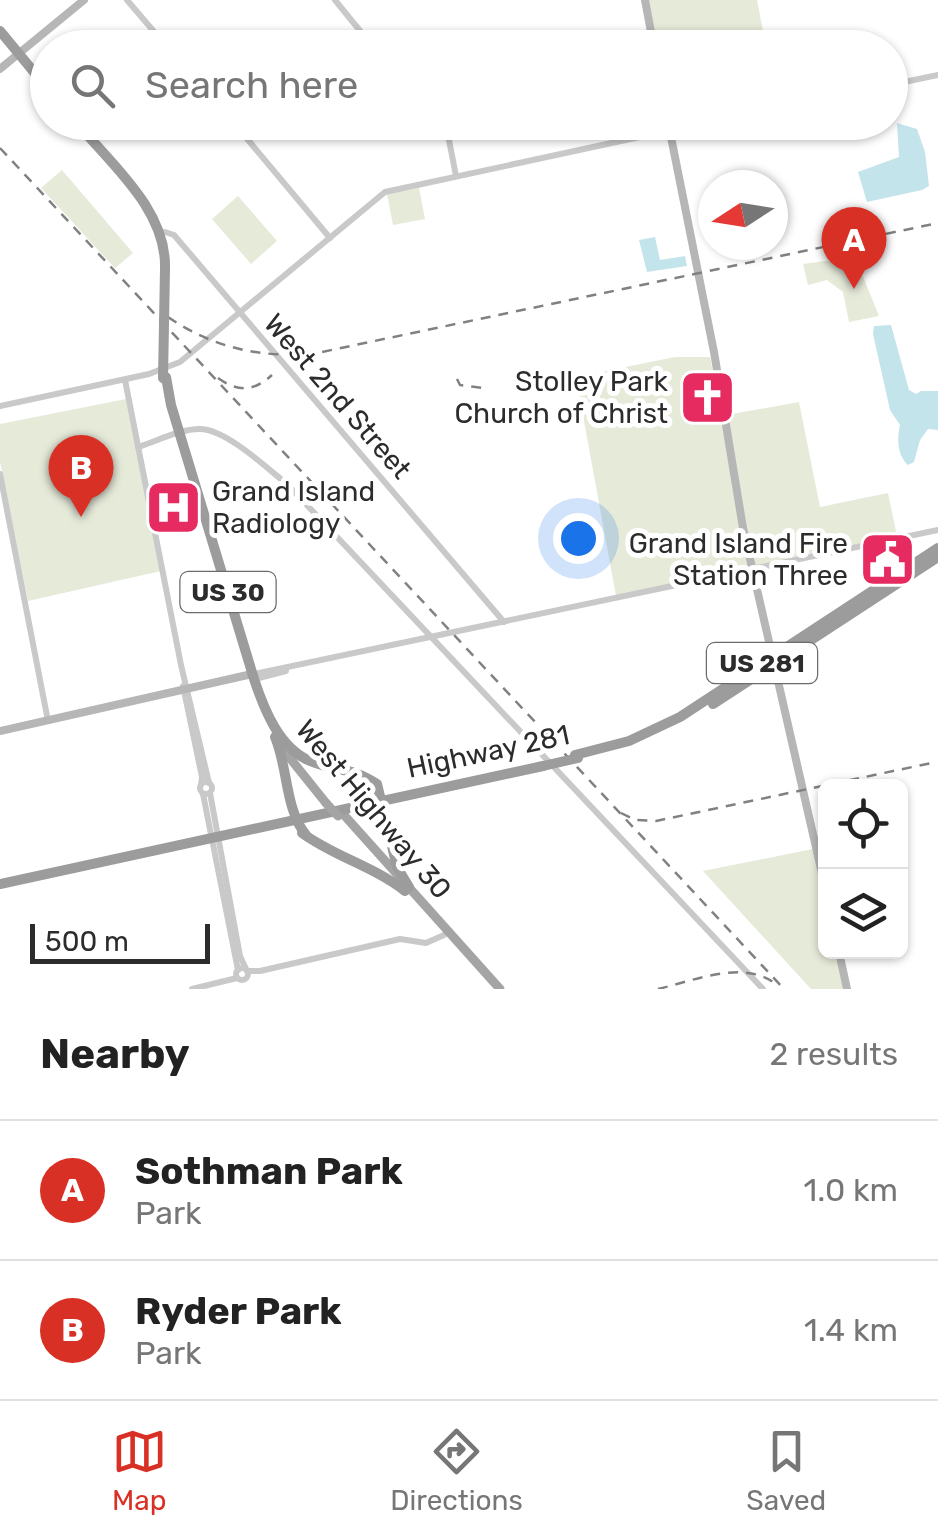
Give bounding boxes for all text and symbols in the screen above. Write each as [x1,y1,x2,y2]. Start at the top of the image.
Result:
search box [30,30,908,140]
icon: search [65,58,120,113]
text: Search here [145,62,358,108]
north arrow [698,170,788,260]
pin: A [822,206,886,289]
street label: West 2nd Street [257,307,418,485]
place label: Stolley Park Church of Christ [454,365,669,430]
church icon: Stolley Park Church of Christ [677,367,737,427]
pin: B [48,434,114,517]
place label: Grand Island Radiology [212,475,375,540]
hospital icon: Grand Island Radiology [143,477,203,537]
your location [553,513,604,564]
place label: Grand Island Fire Station Three [629,527,848,592]
public building icon: Grand Island Fire Station Three [857,529,917,589]
road number: US 30 [180,572,276,612]
road number: US 281 [707,643,817,683]
street label: West Highway 30 [289,713,458,905]
street label: Highway 281 [404,718,572,785]
map controls [818,779,908,959]
button: locate [818,779,908,869]
button: layers [818,869,908,959]
scale bar [30,919,210,964]
text: 500 m [45,925,129,958]
text: Nearby [40,1029,190,1079]
text: 2 results [769,1035,898,1073]
text: Sothman Park [135,1148,403,1194]
text: A [61,1171,84,1209]
text: 1.0 km [804,1171,898,1209]
text: Park [135,1194,202,1232]
text: Ryder Park [135,1288,342,1334]
text: B [61,1311,84,1349]
text: 1.4 km [804,1311,898,1349]
text: Park [135,1334,202,1372]
tab: Map [112,1424,167,1517]
tab: Directions [390,1424,523,1517]
tab: Saved [746,1424,826,1517]

